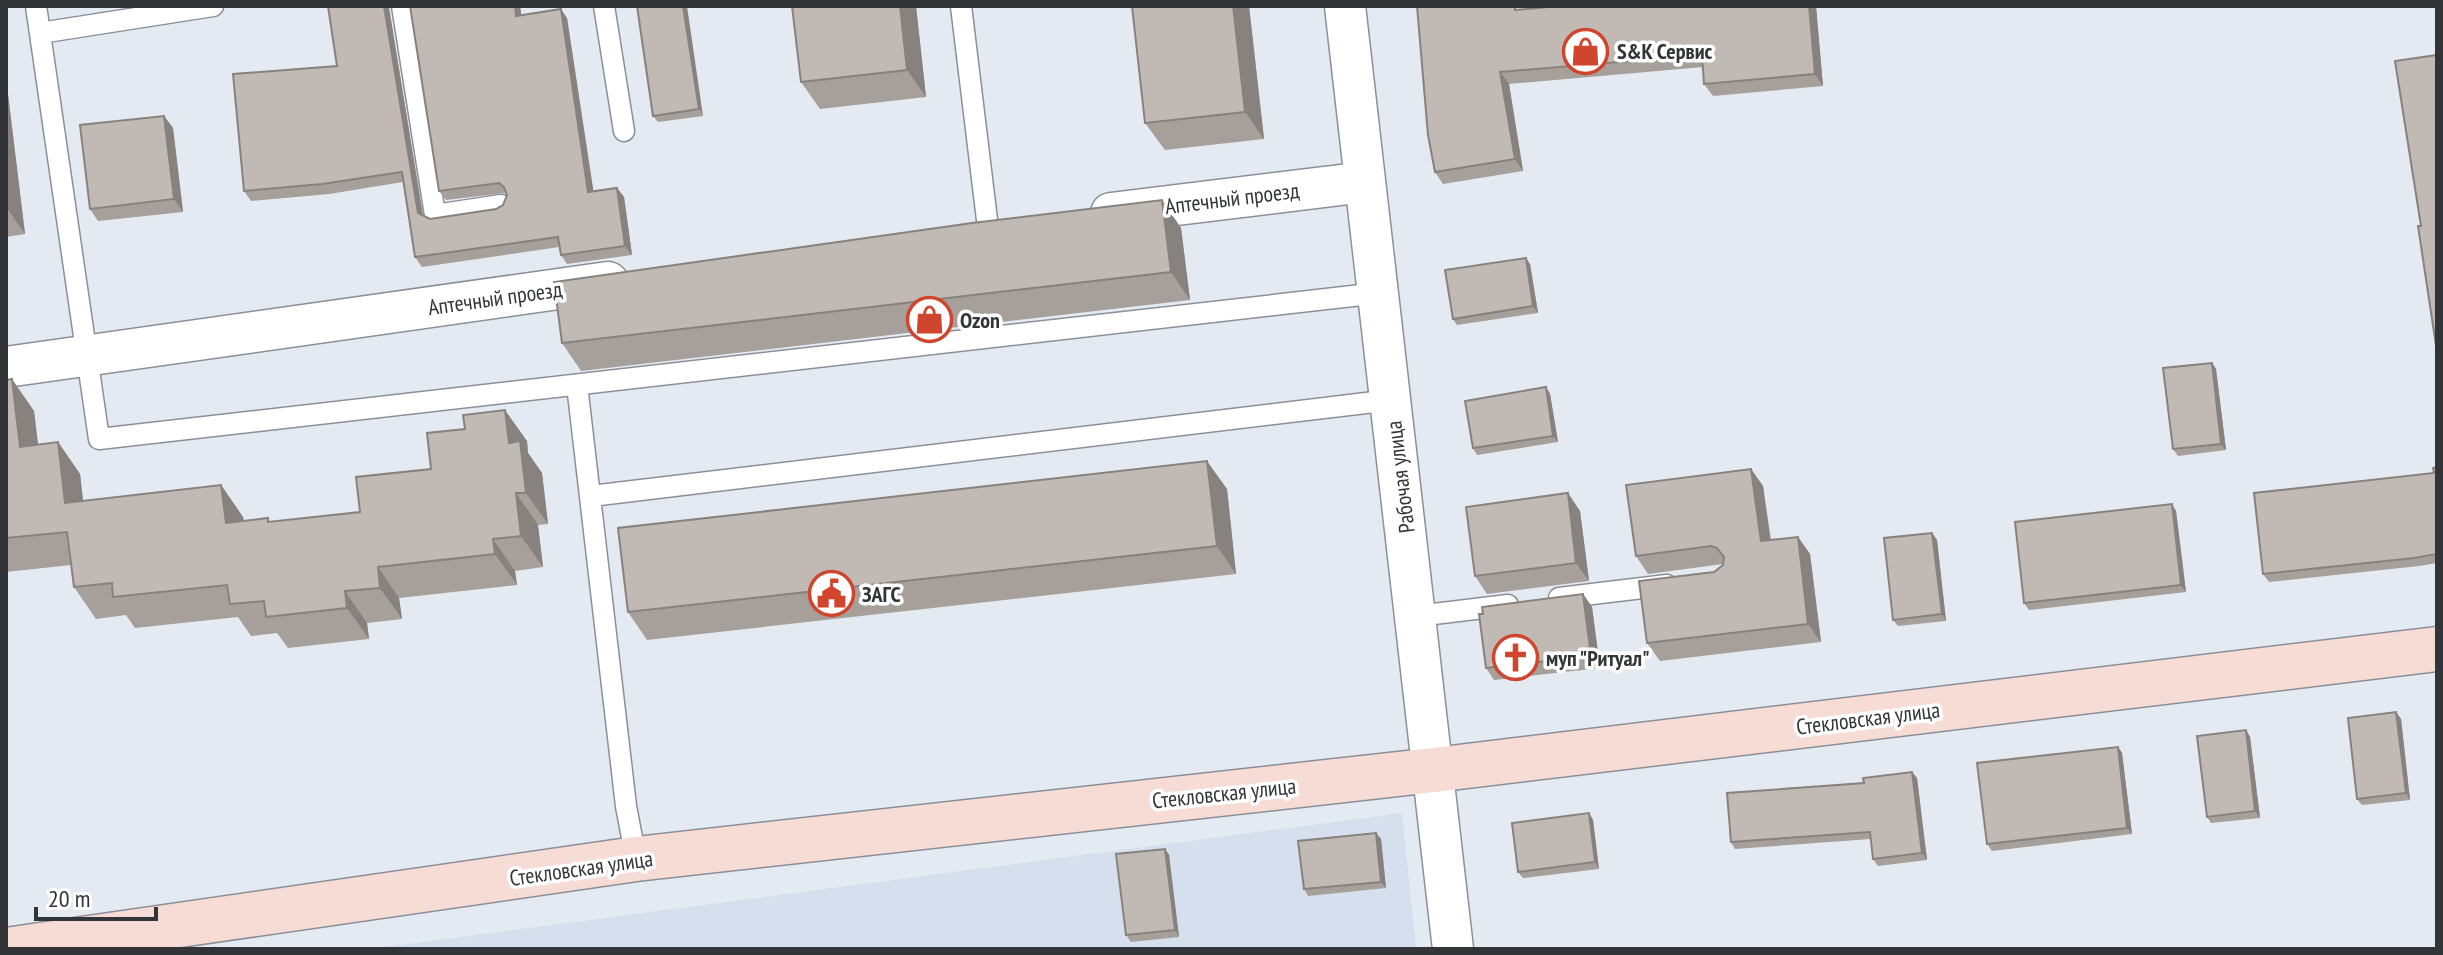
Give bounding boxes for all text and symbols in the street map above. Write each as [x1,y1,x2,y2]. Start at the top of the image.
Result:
shop icon: S&K Сервис [1562,27,1610,75]
place label: S&K Сервис [1617,37,1713,65]
street label: Аптечный проезд [1163,176,1301,220]
street label: Аптечный проезд [426,275,564,321]
shop icon: Ozon [905,296,953,344]
place label: Ozon [960,306,1000,334]
street label: Рабочая улица [1379,419,1421,535]
public building icon: ЗАГС [807,570,855,618]
place label: ЗАГС [862,580,901,608]
church icon: муп "Ритуал" [1491,634,1539,682]
place label: муп "Ритуал" [1546,644,1650,672]
street label: Стекловская улица [1795,695,1941,741]
street label: Стекловская улица [1151,772,1297,814]
street label: Стекловская улица [508,844,654,892]
scale bar [36,871,156,921]
text: 20 m [48,883,90,914]

